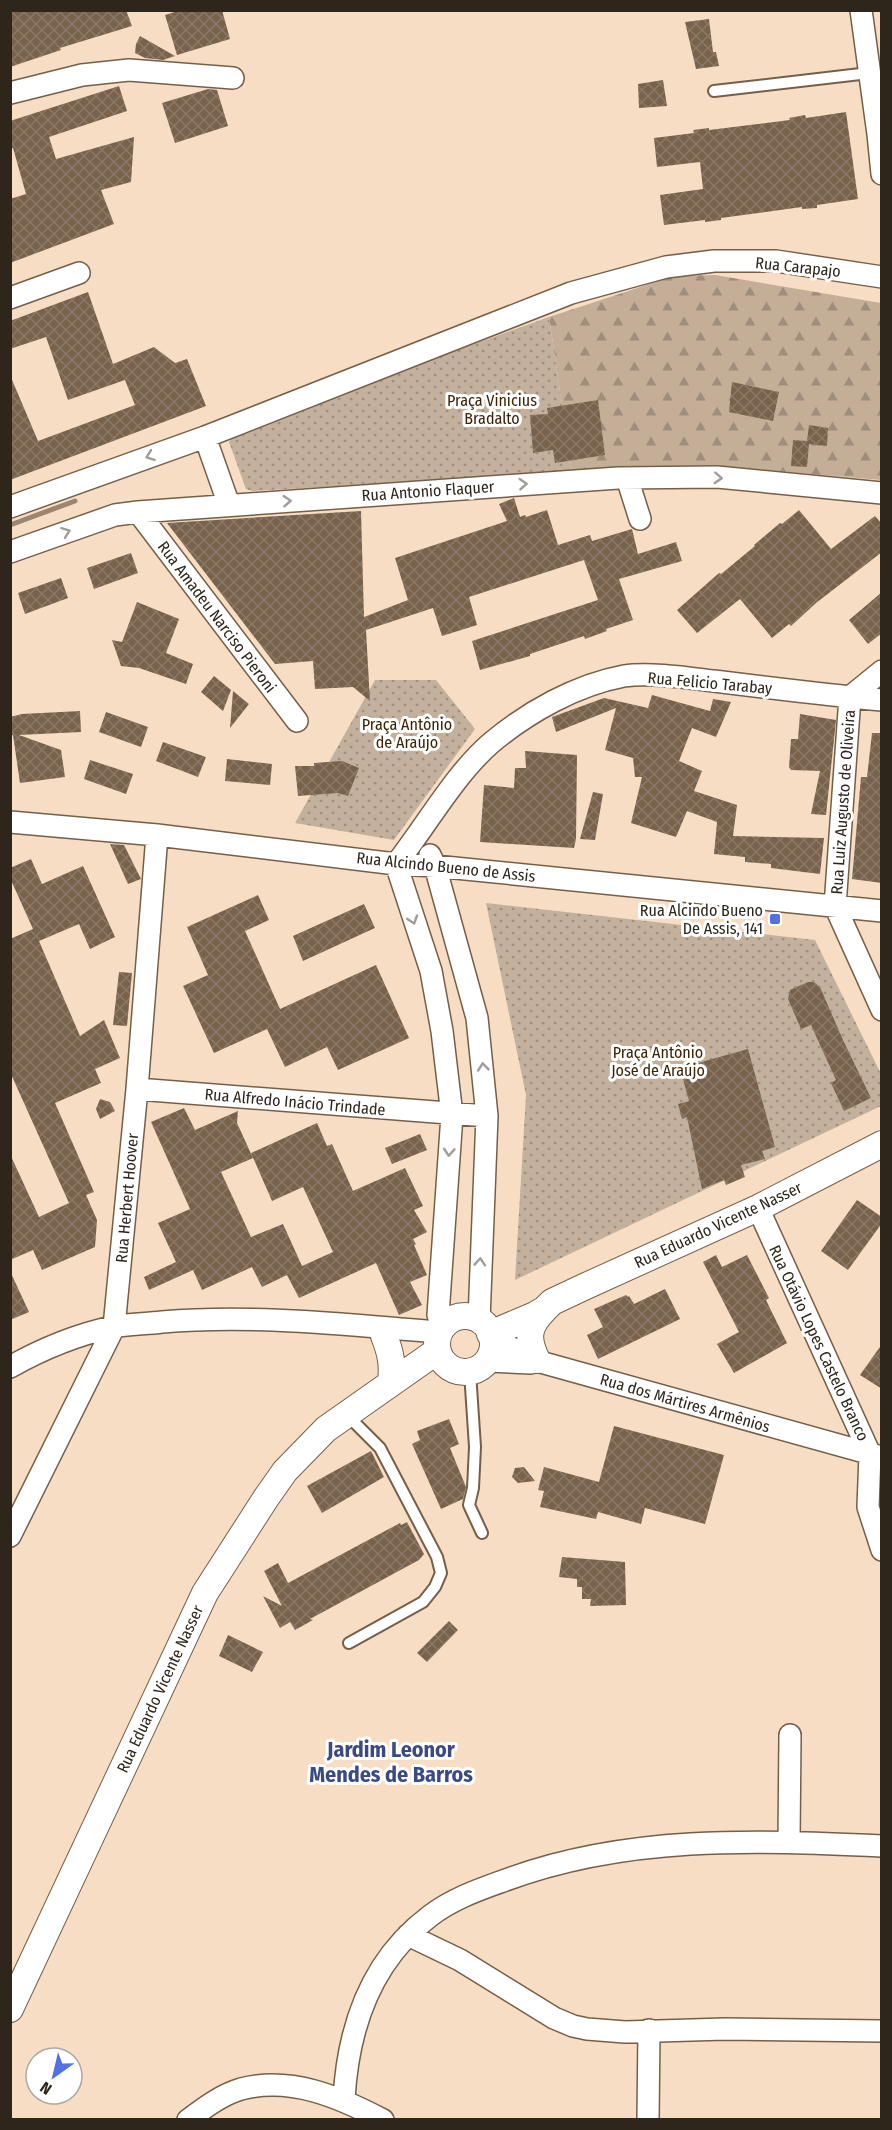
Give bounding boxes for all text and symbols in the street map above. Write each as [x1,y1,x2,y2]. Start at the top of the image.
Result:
street label: Rua Carapajo [754,253,842,281]
park label: Praça Vinicius Bradalto [447,391,537,428]
one-way arrow [145,449,156,462]
one-way arrow [714,471,723,484]
street label: Rua Antonio Flaquer [361,477,495,505]
one-way arrow [519,478,528,491]
one-way arrow [282,495,291,508]
one-way arrow [60,527,71,540]
street label: Rua Amadeu Narciso Pieroni [154,538,280,696]
street label: Rua Felicio Tarabay [647,668,774,698]
street label: Rua Luiz Augusto de Oliveira [827,709,859,895]
park label: Praça Antônio de Araújo [362,715,452,752]
street label: Rua Alcindo Bueno de Assis [356,848,537,886]
place label: Rua Alcindo Bueno De Assis, 141 [640,901,763,938]
marker: Rua Alcindo Bueno De Assis, 141 [768,912,782,926]
one-way arrow [406,914,418,925]
park label: Praça Antônio José de Araújo [611,1043,705,1080]
one-way arrow [477,1063,489,1072]
street label: Rua Alfredo Inácio Trindade [204,1085,386,1119]
street label: Rua Herbert Hoover [112,1132,142,1264]
one-way arrow [442,1148,455,1157]
street label: Rua Eduardo Vicente Nasser [631,1178,805,1272]
street label: Rua Otávio Lopes Castelo Branco [765,1242,873,1444]
one-way arrow [474,1257,487,1266]
street label: Rua dos Mártires Armênios [598,1370,772,1436]
street label: Rua Eduardo Vicente Nasser [113,1602,207,1776]
district label: Jardim Leonor Mendes de Barros [309,1736,473,1788]
north arrow [24,2046,84,2106]
text: N [37,2077,55,2099]

